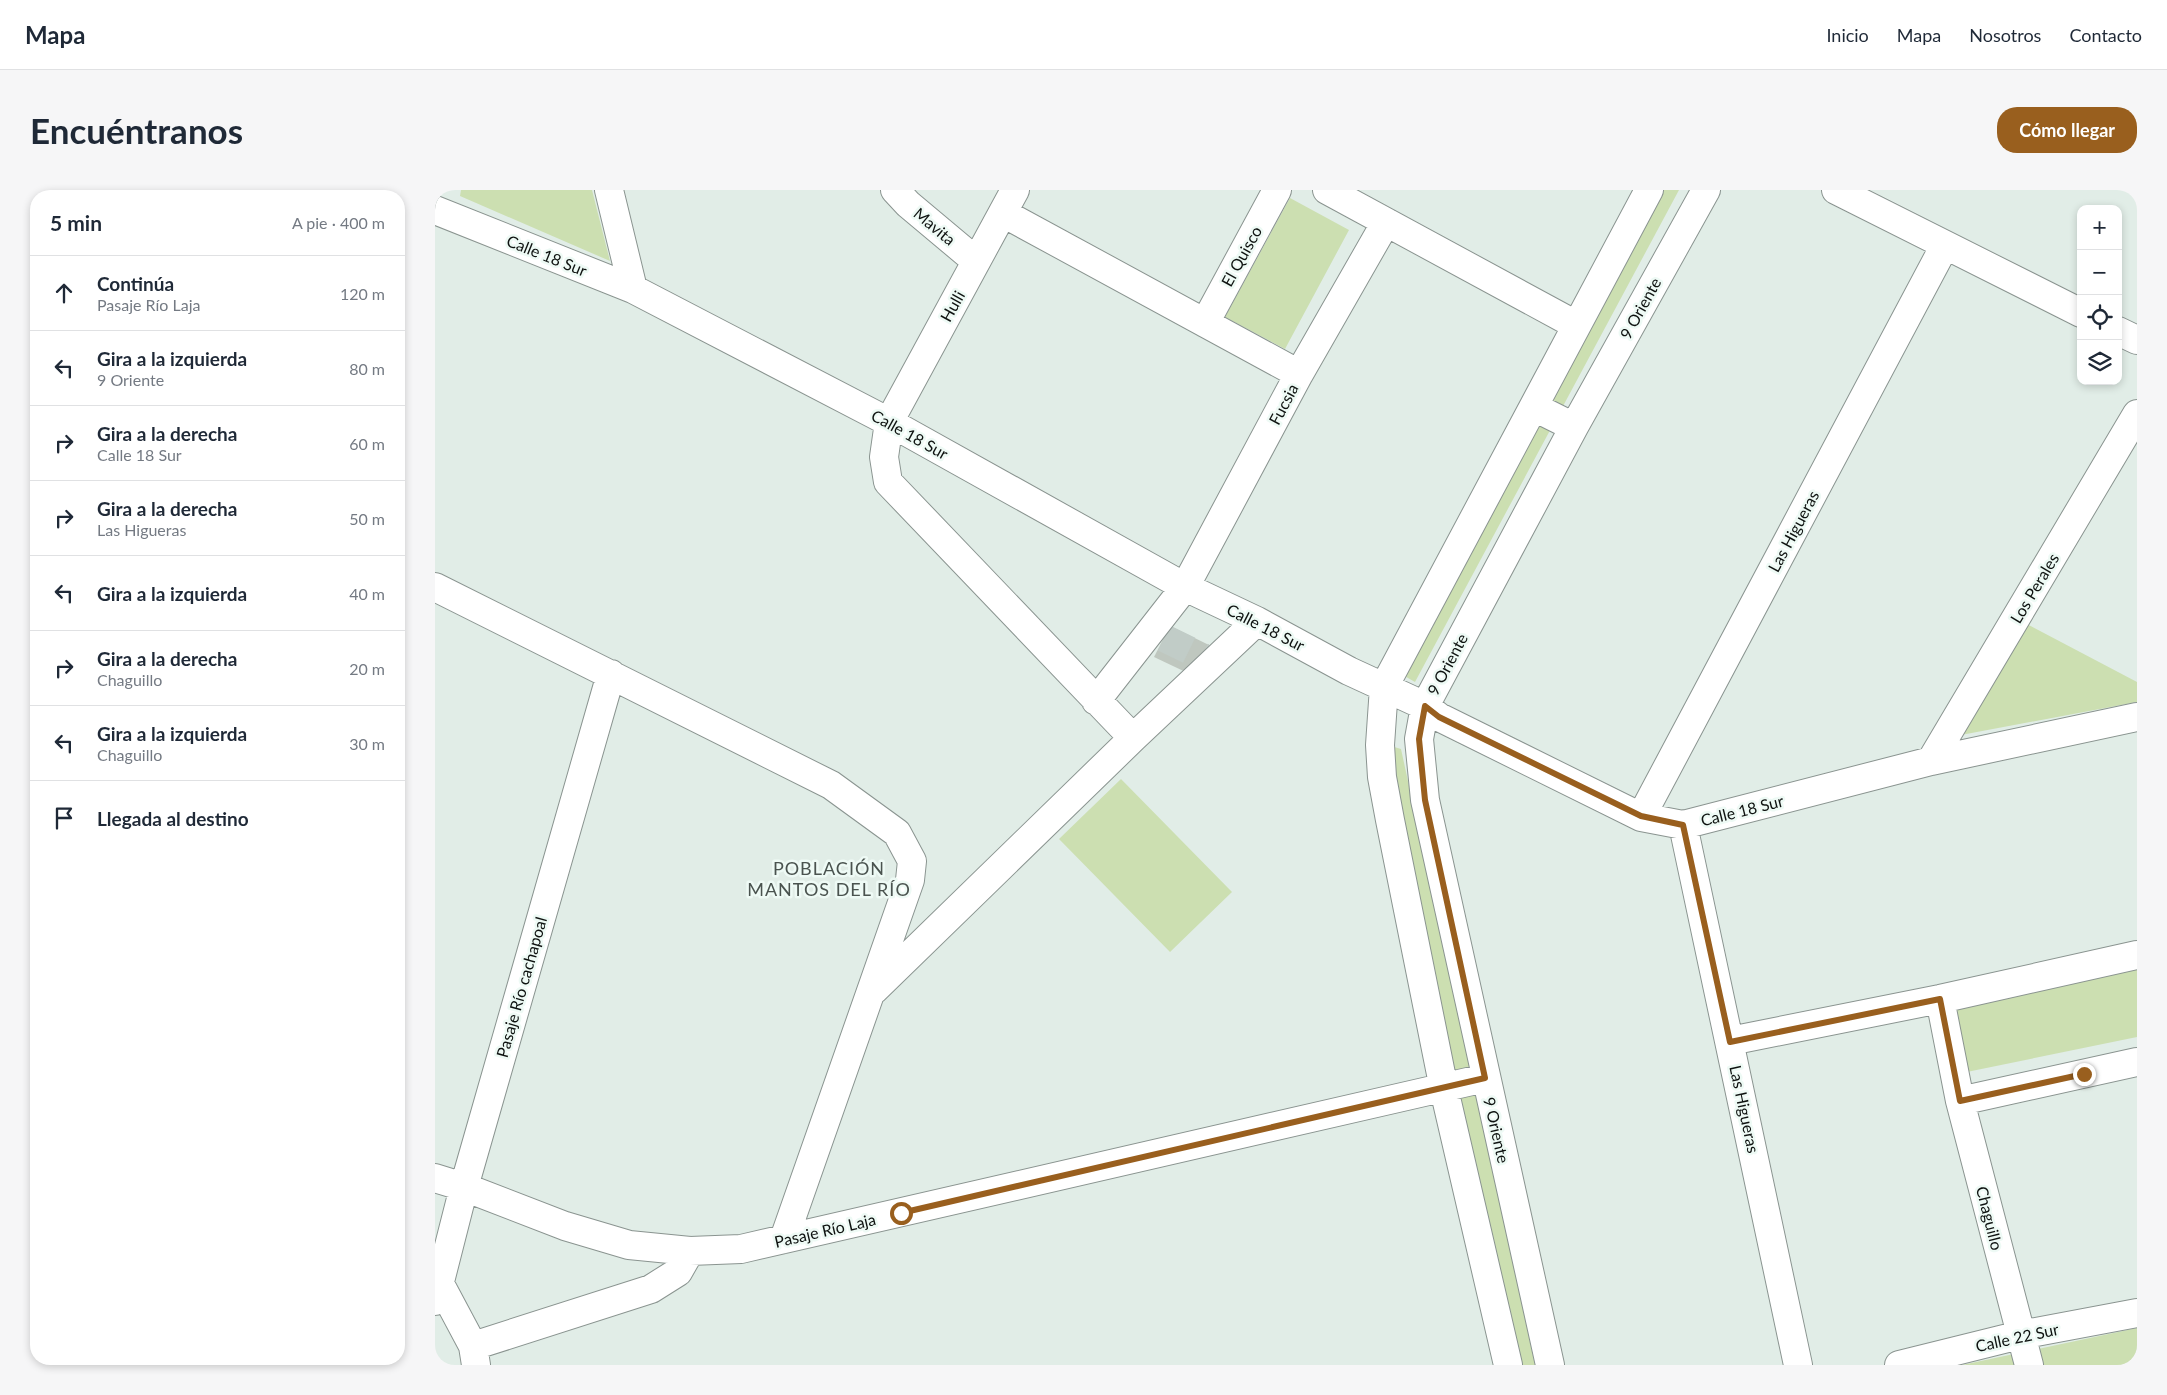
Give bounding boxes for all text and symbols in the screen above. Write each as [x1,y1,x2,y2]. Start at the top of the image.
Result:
text: Mapa [25,20,85,49]
text: Inicio [1826,24,1869,46]
text: Mapa [1897,24,1941,46]
text: Nosotros [1969,24,2041,46]
text: Contacto [2069,24,2142,46]
button: Cómo llegar [1997,107,2137,153]
text: Encuéntranos [30,109,243,151]
street label: Mavita [910,203,960,249]
map controls [2077,205,2122,385]
button: + [2077,205,2122,250]
text: 5 min [50,210,102,235]
text: A pie · 400 m [292,213,385,232]
street label: El Quisco [1217,223,1265,289]
street label: Calle 18 Sur [504,230,590,280]
button: − [2077,250,2122,295]
text: Continúa [97,272,174,295]
street label: 9 Oriente [1615,274,1665,342]
icon: ahead [50,279,78,307]
text: 120 m [340,284,385,303]
street label: Hulli [936,287,968,325]
text: Pasaje Río Laja [97,295,200,314]
button: locate [2077,295,2122,340]
button: layers [2077,340,2122,385]
text: Gira a la izquierda [97,347,247,370]
icon: left [50,354,78,382]
text: 80 m [349,359,385,378]
text: 9 Oriente [97,370,164,389]
street label: Fucsia [1264,380,1302,428]
street label: Calle 18 Sur [868,405,952,463]
text: Gira a la derecha [97,422,237,445]
icon: right [50,429,78,457]
text: 60 m [349,434,385,453]
text: Calle 18 Sur [97,445,182,464]
street label: Las Higueras [1764,487,1822,575]
text: Gira a la derecha [97,497,237,520]
icon: right [50,504,78,532]
text: 50 m [349,509,385,528]
text: Las Higueras [97,520,186,539]
street label: Los Perales [2006,550,2062,626]
icon: left [50,579,78,607]
text: Gira a la izquierda [97,582,247,605]
text: 40 m [349,584,385,603]
street label: Calle 18 Sur [1224,599,1308,655]
street label: 9 Oriente [1423,630,1471,698]
text: Gira a la derecha [97,647,237,670]
icon: right [50,654,78,682]
text: 20 m [349,659,385,678]
text: Chaguillo [97,670,162,689]
text: Gira a la izquierda [97,722,247,745]
icon: left [50,729,78,757]
text: 30 m [349,734,385,753]
text: Chaguillo [97,745,162,764]
street label: Calle 18 Sur [1699,790,1786,829]
icon: arrive [50,804,78,832]
text: Llegada al destino [97,807,249,830]
district label: POBLACIÓN MANTOS DEL RÍO [747,857,911,900]
street label: Pasaje Río cachapoal [492,915,550,1059]
street label: Las Higueras [1726,1063,1764,1155]
route end [2073,1063,2096,1086]
street label: 9 Oriente [1480,1095,1514,1165]
street label: Chaguillo [1973,1184,2007,1252]
route start [890,1202,913,1225]
street label: Pasaje Río Laja [772,1209,878,1251]
street label: Calle 22 Sur [1974,1319,2061,1355]

